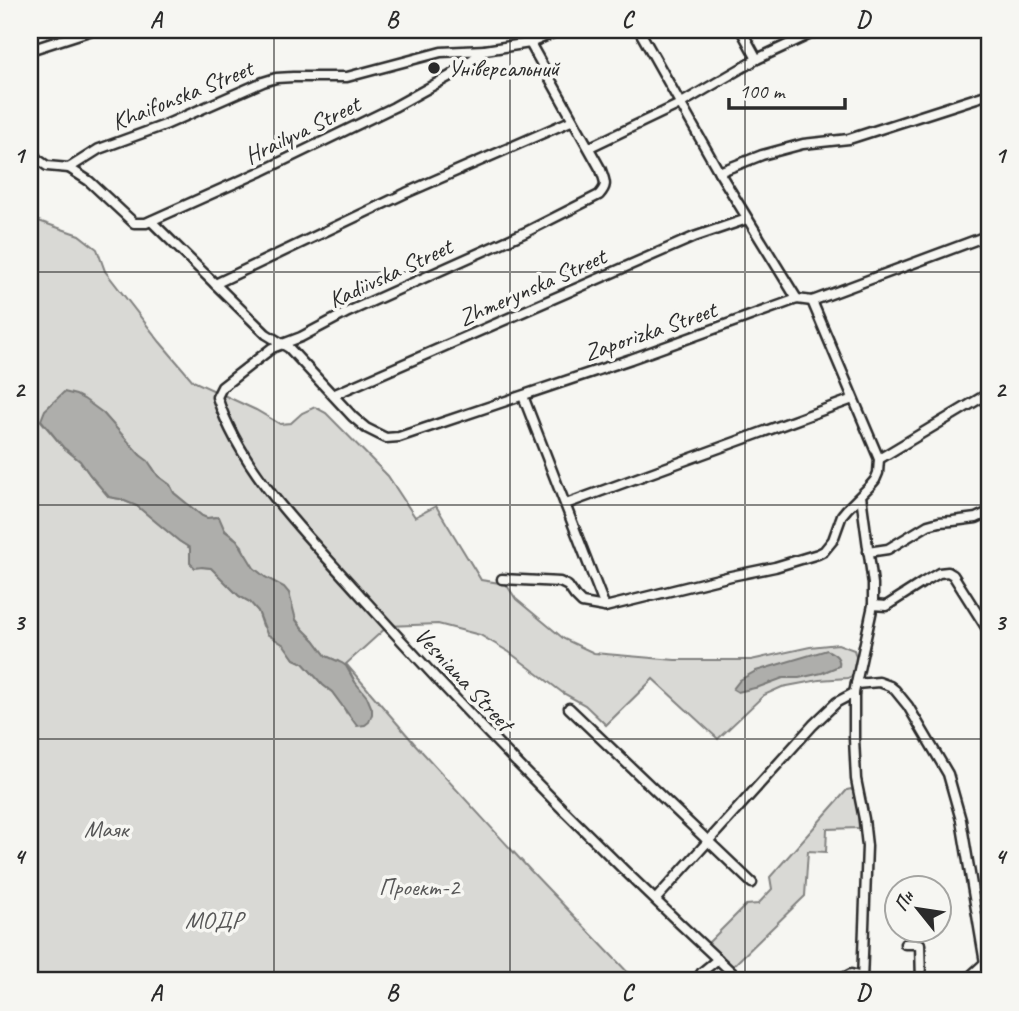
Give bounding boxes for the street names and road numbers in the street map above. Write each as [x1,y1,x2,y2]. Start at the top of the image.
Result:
street label: Khaifonska Street [107,52,259,137]
street label: Hrailyva Street [239,88,366,171]
street label: Kadiivska Street [323,230,458,315]
street label: Zhmerynska Street [454,240,612,333]
street label: Zaporizka Street [580,294,722,368]
street label: Vesniana Street [408,621,522,740]

